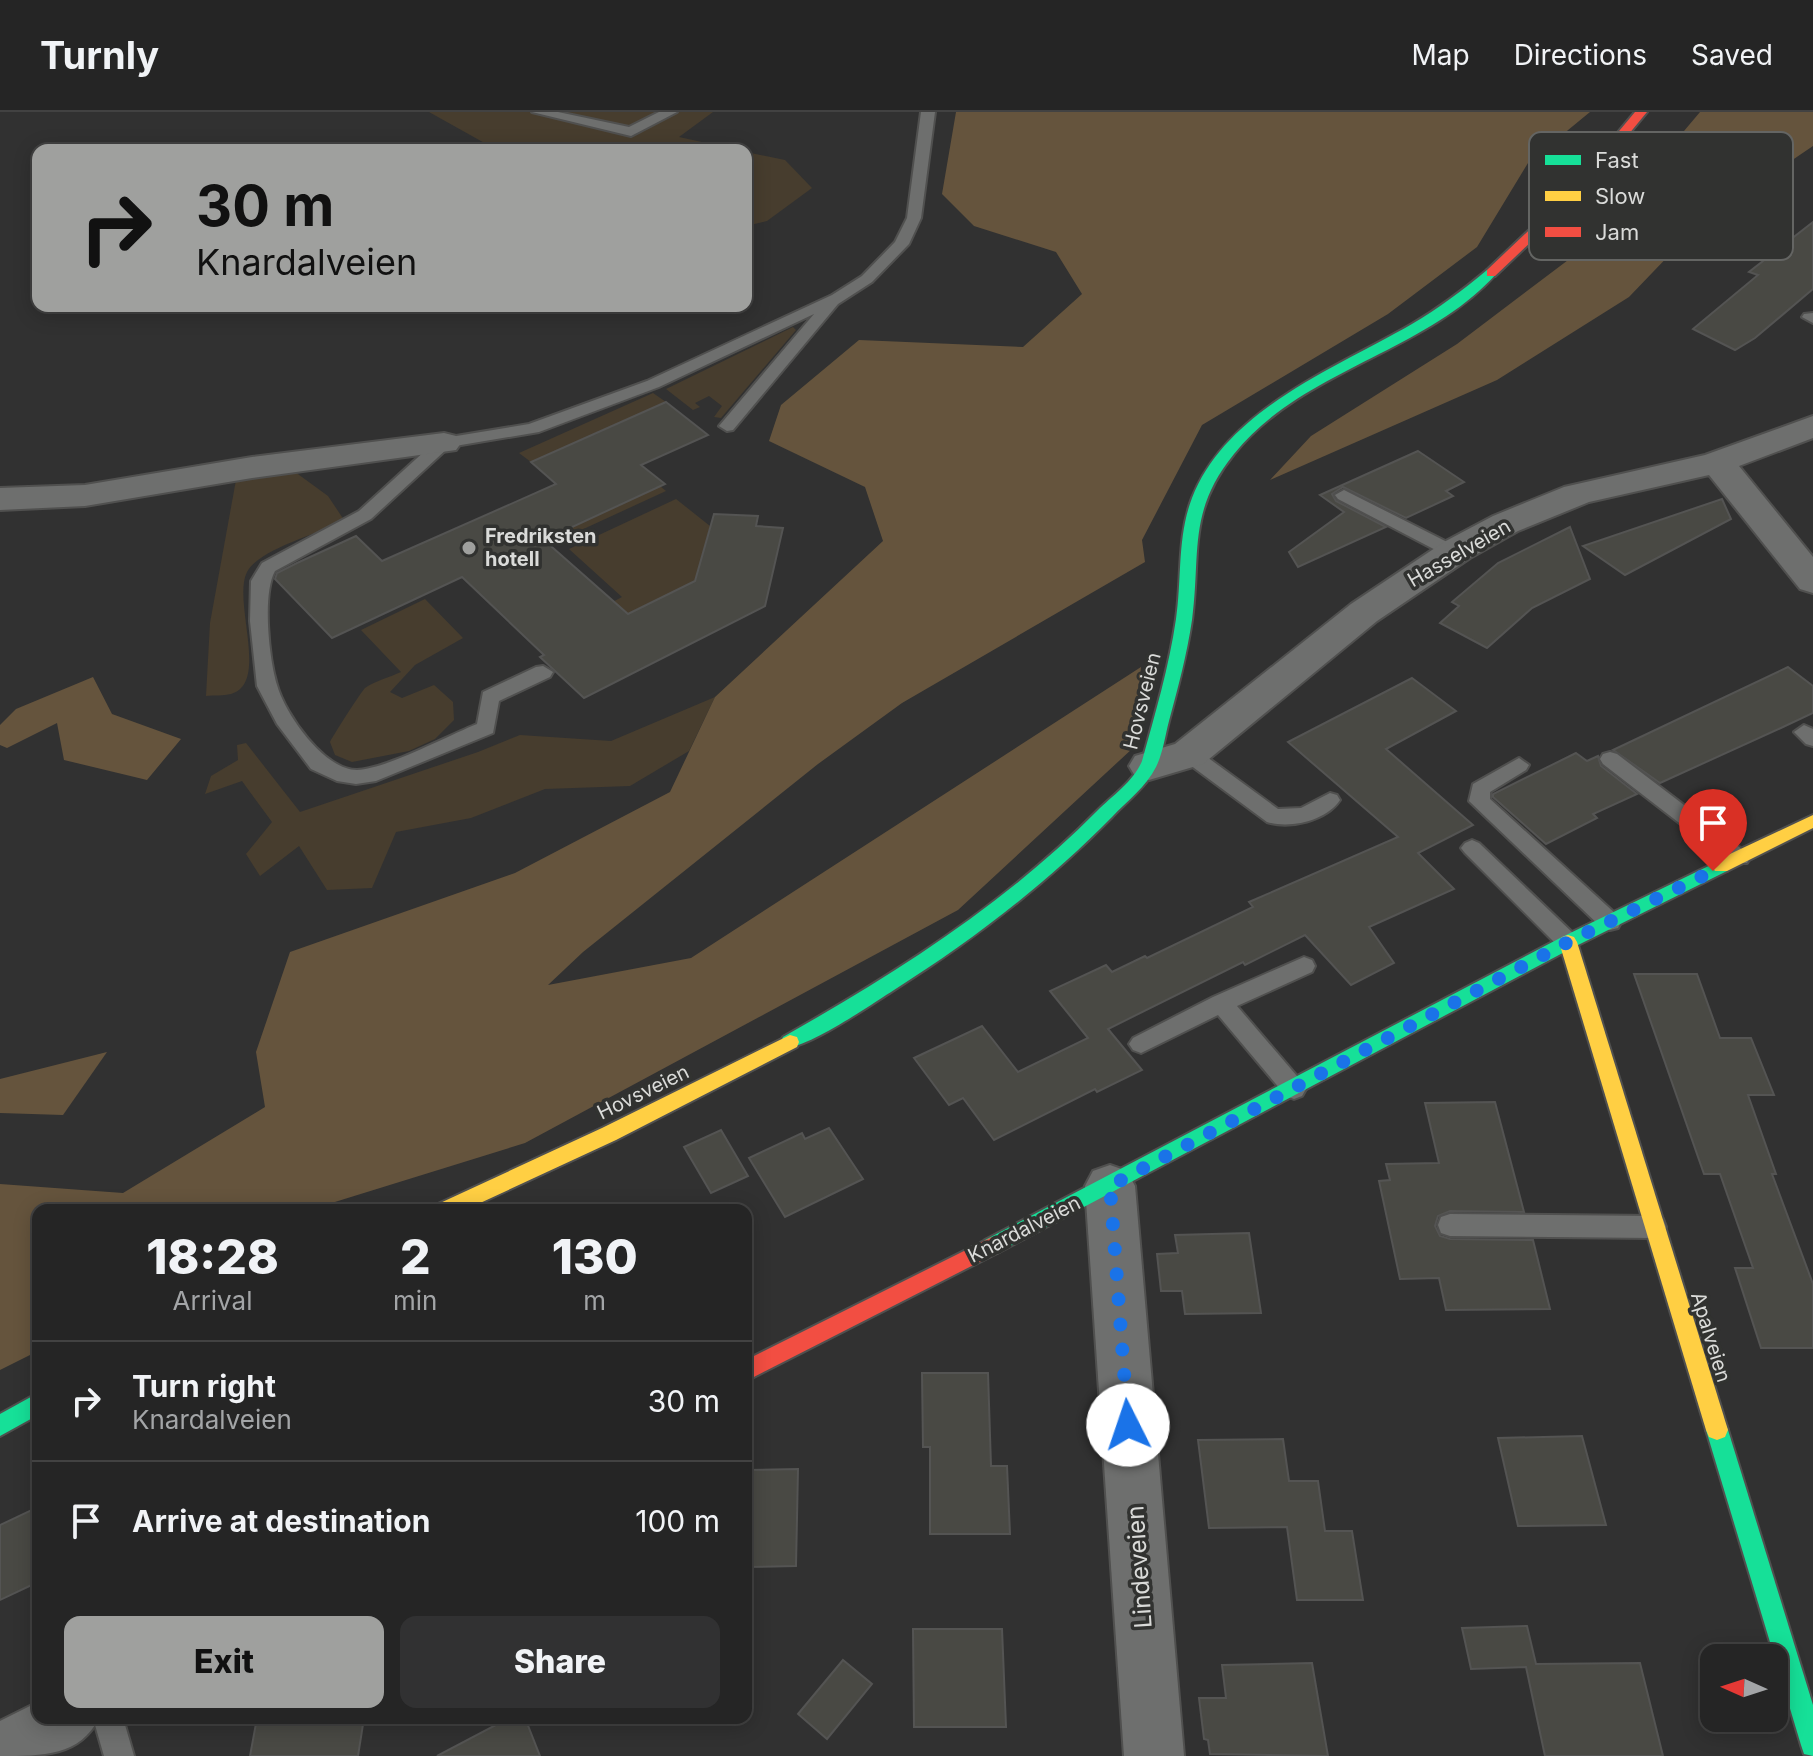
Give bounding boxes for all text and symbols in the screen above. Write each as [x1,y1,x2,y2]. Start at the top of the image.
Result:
text: Turnly [40,32,159,78]
text: Map [1411,38,1470,72]
text: Directions [1514,38,1647,72]
text: Saved [1691,38,1773,72]
legend [1529,132,1793,260]
text: Fast [1595,147,1639,173]
text: 30 m [196,172,334,240]
icon: right [64,176,168,280]
text: Slow [1595,183,1645,209]
text: Jam [1595,219,1639,245]
text: Knardalveien [196,240,417,284]
street label: Hasselveien [1403,514,1515,592]
place label: Fredriksten hotell [485,524,597,571]
marker: Fredriksten hotell [460,539,478,557]
street label: Hovsveien [1118,650,1166,752]
pin [1679,789,1747,871]
icon: arrive [1691,801,1735,845]
street label: Hovsveien [593,1059,693,1125]
street label: Knardalveien [964,1190,1084,1268]
text: 18:28 [146,1227,279,1286]
text: 2 [400,1227,431,1286]
text: 130 [552,1227,638,1286]
text: Arrival [173,1285,253,1316]
text: min [393,1285,437,1316]
text: m [583,1285,606,1316]
street label: Apalveien [1686,1289,1736,1385]
text: Turn right [132,1368,276,1404]
icon: right [64,1379,108,1423]
text: 30 m [648,1383,720,1419]
position arrow [1086,1383,1170,1467]
text: Knardalveien [132,1404,292,1435]
icon: arrive [64,1499,108,1543]
text: Arrive at destination [132,1503,430,1539]
text: 100 m [635,1503,720,1539]
street label: Lindeveien [1120,1505,1158,1629]
button: Exit [64,1616,384,1708]
button: Share [400,1616,720,1708]
north arrow [1700,1644,1788,1732]
map controls [1700,1644,1788,1732]

